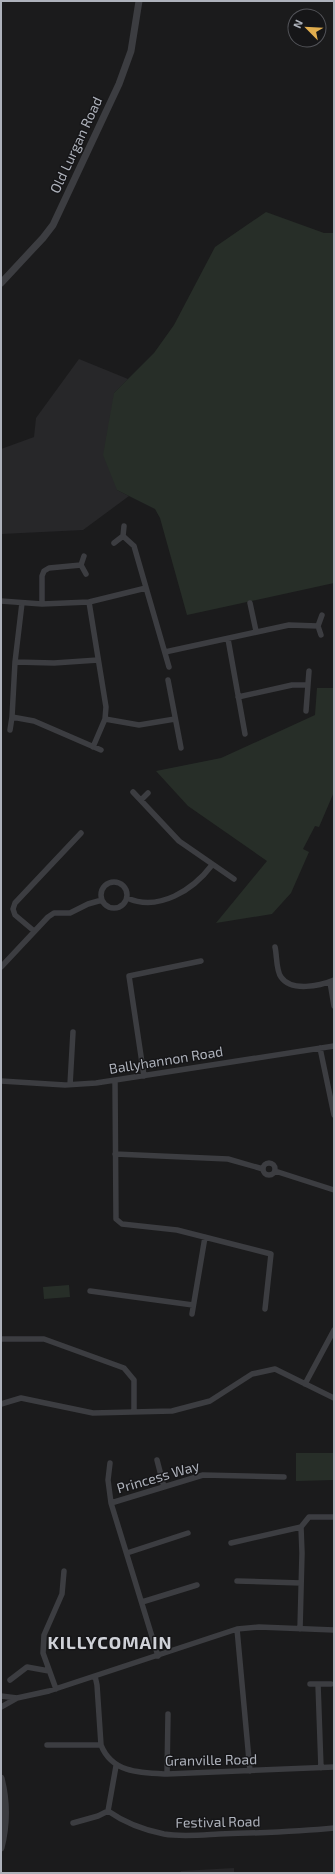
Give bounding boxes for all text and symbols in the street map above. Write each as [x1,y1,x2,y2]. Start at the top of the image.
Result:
north arrow [287,8,327,48]
text: N [290,17,305,30]
street label: Old Lurgan Road [46,94,105,196]
street label: Ballyhannon Road [108,1042,224,1077]
street label: Princess Way [115,1456,202,1496]
district label: KILLYCOMAIN [47,1631,173,1653]
street label: Granville Road [165,1750,257,1769]
street label: Festival Road [175,1812,261,1831]

